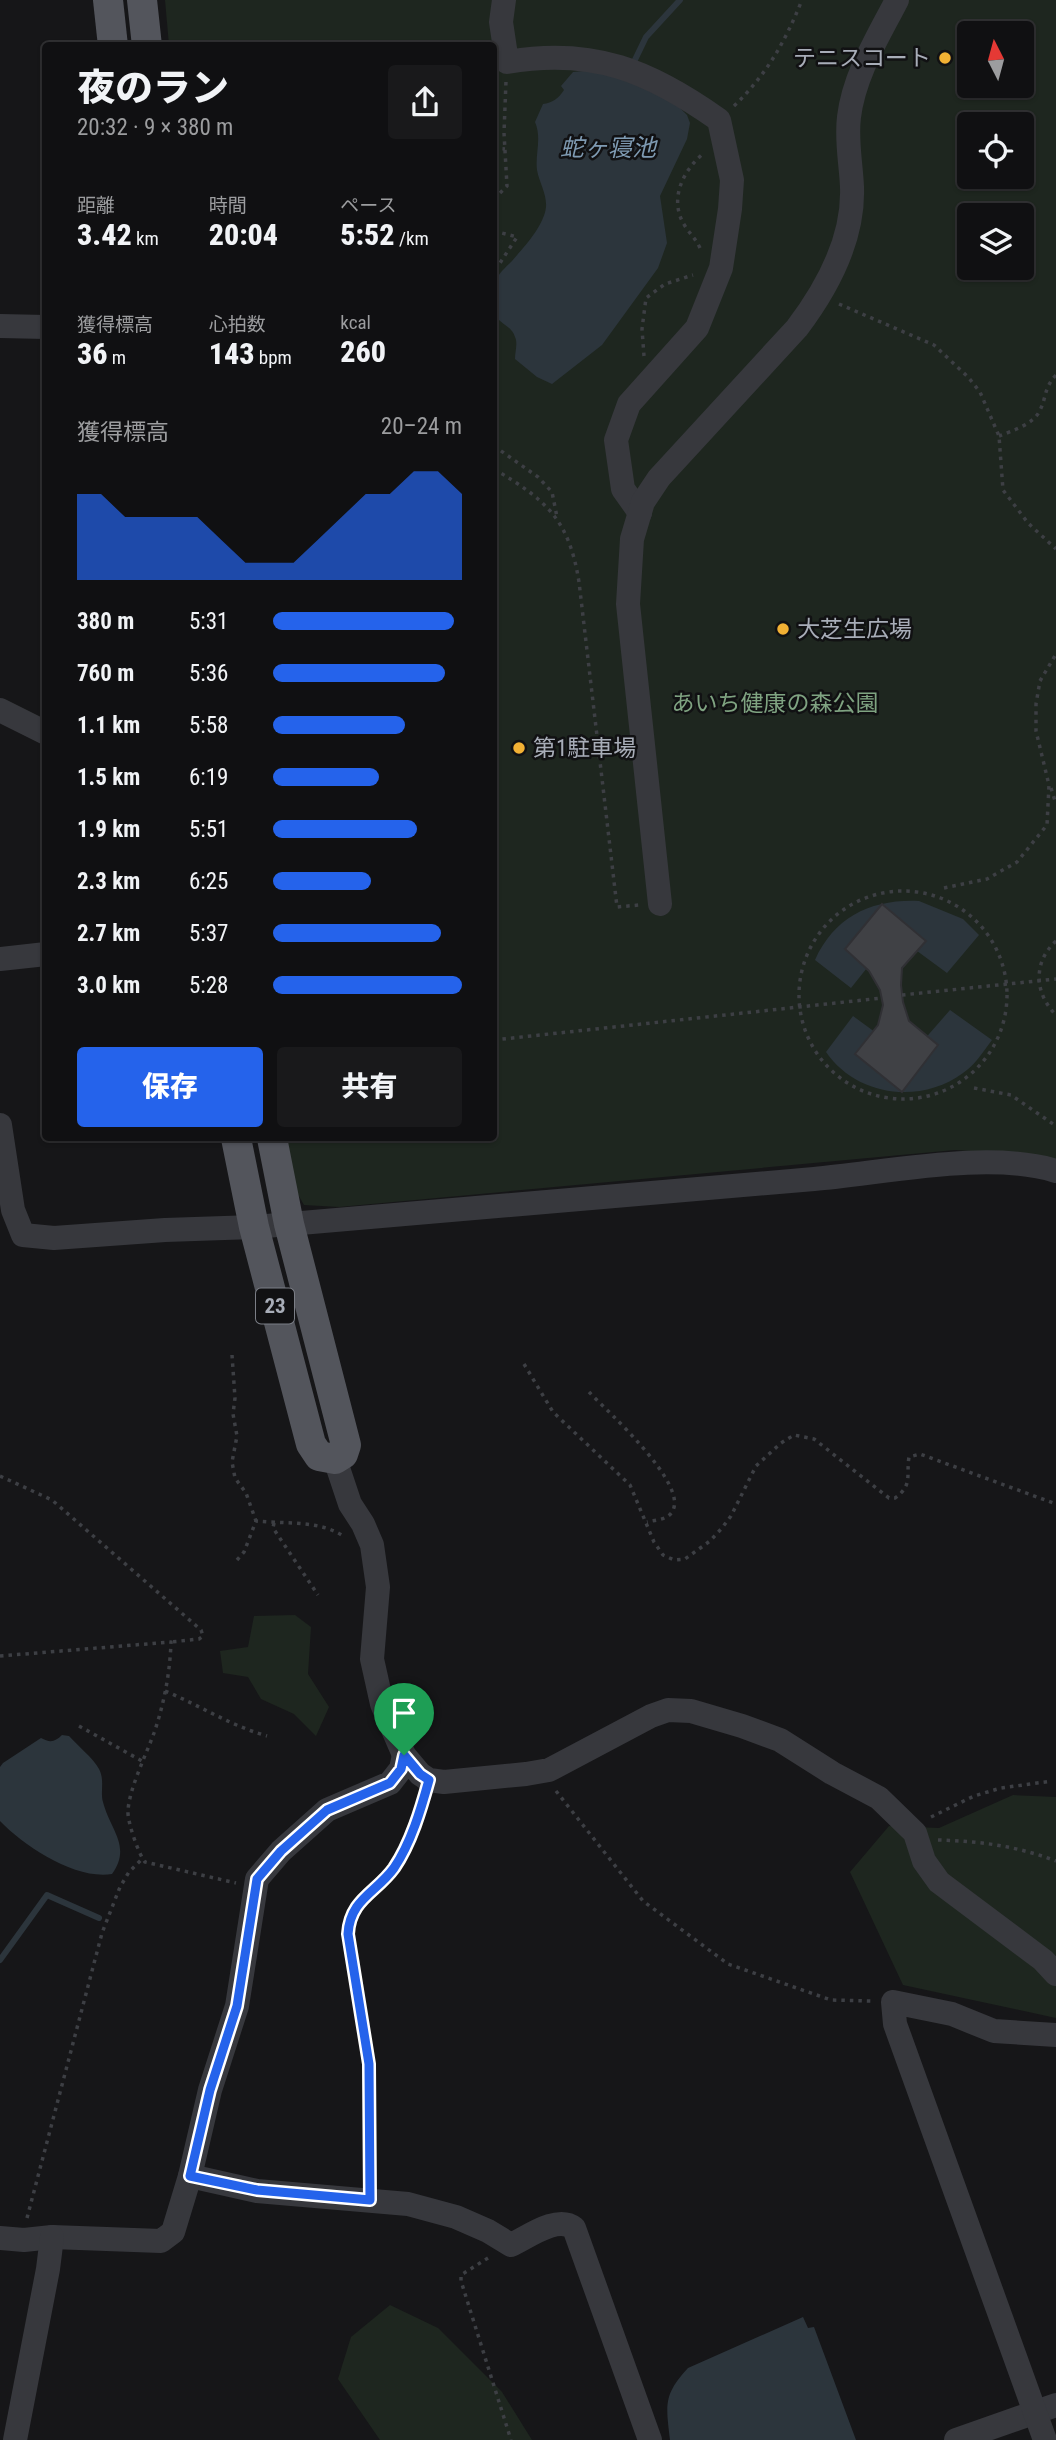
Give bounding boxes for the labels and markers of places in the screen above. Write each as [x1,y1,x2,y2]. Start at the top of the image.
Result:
place label: テニスコート [793,45,931,72]
marker: テニスコート [937,50,953,66]
place label: 大芝生広場 [797,616,912,643]
marker: 大芝生広場 [775,621,791,637]
place label: 第1駐車場 [533,735,636,762]
marker: 第1駐車場 [511,740,527,756]
pin [374,1683,434,1755]

